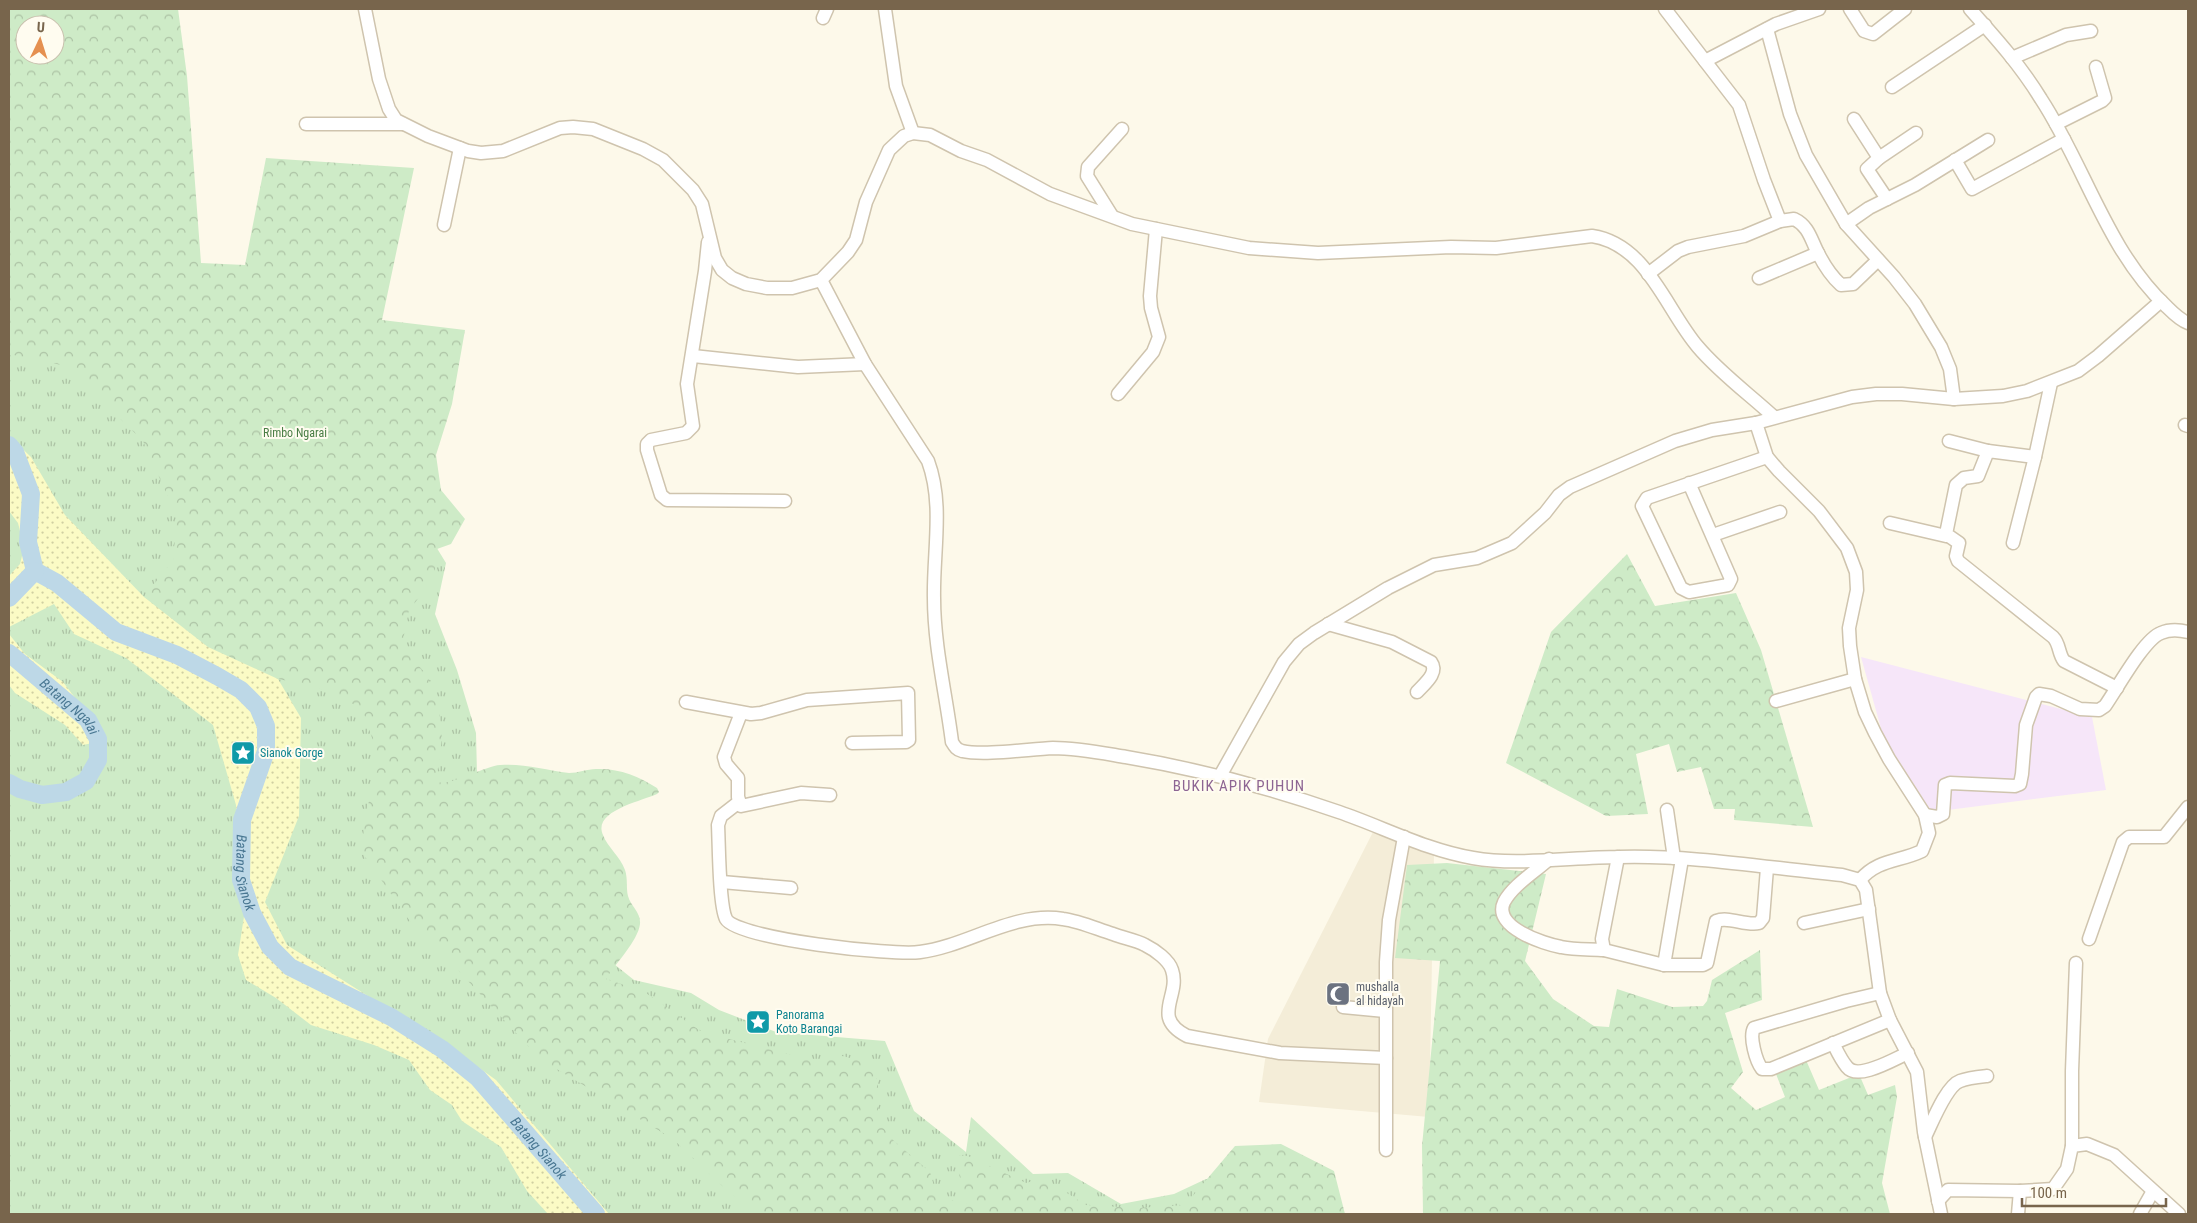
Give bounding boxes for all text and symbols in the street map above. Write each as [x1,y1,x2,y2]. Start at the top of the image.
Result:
north arrow [15,15,65,65]
text: U [36,19,45,35]
park label: Rimbo Ngarai [263,426,327,440]
water label: Batang Ngalai [37,675,103,738]
place icon: Sianok Gorge [230,740,256,766]
place label: Sianok Gorge [260,746,323,760]
district label: BUKIK APIK PUHUN [1173,777,1305,795]
water label: Batang Sianok [233,835,259,914]
place label: mushalla al hidayah [1356,980,1404,1008]
mosque icon: mushalla al hidayah [1325,981,1351,1007]
place label: Panorama Koto Barangai [776,1008,842,1036]
place icon: Panorama Koto Barangai [745,1009,771,1035]
water label: Batang Sianok [507,1114,571,1183]
scale bar [2022,1176,2166,1208]
text: 100 m [2030,1184,2067,1202]

